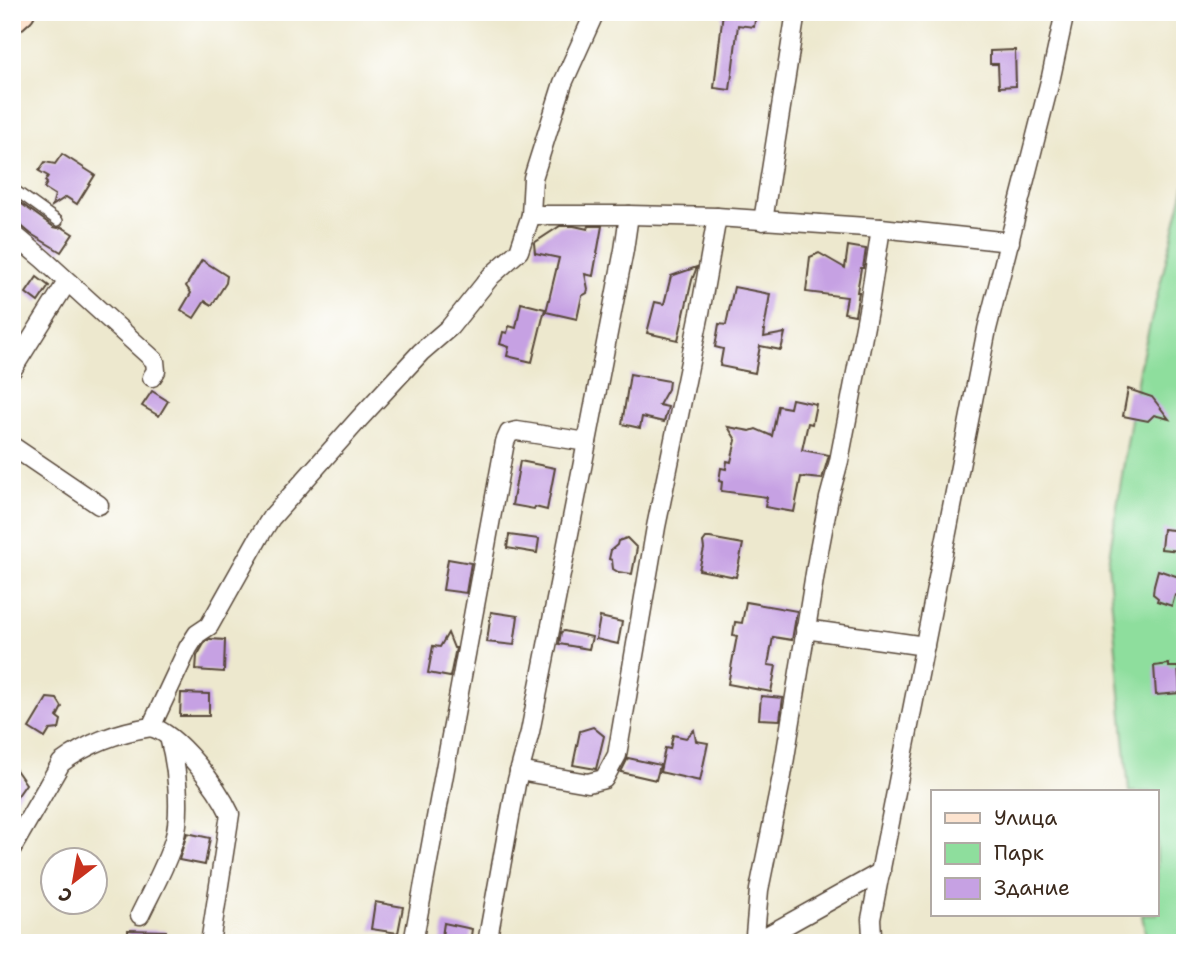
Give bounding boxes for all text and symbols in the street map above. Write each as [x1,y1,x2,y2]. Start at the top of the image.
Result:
legend [931,790,1158,916]
text: Улица [994,804,1057,832]
text: Парк [994,839,1044,867]
north arrow [38,846,108,916]
text: Здание [994,874,1070,902]
text: С [54,881,77,909]

